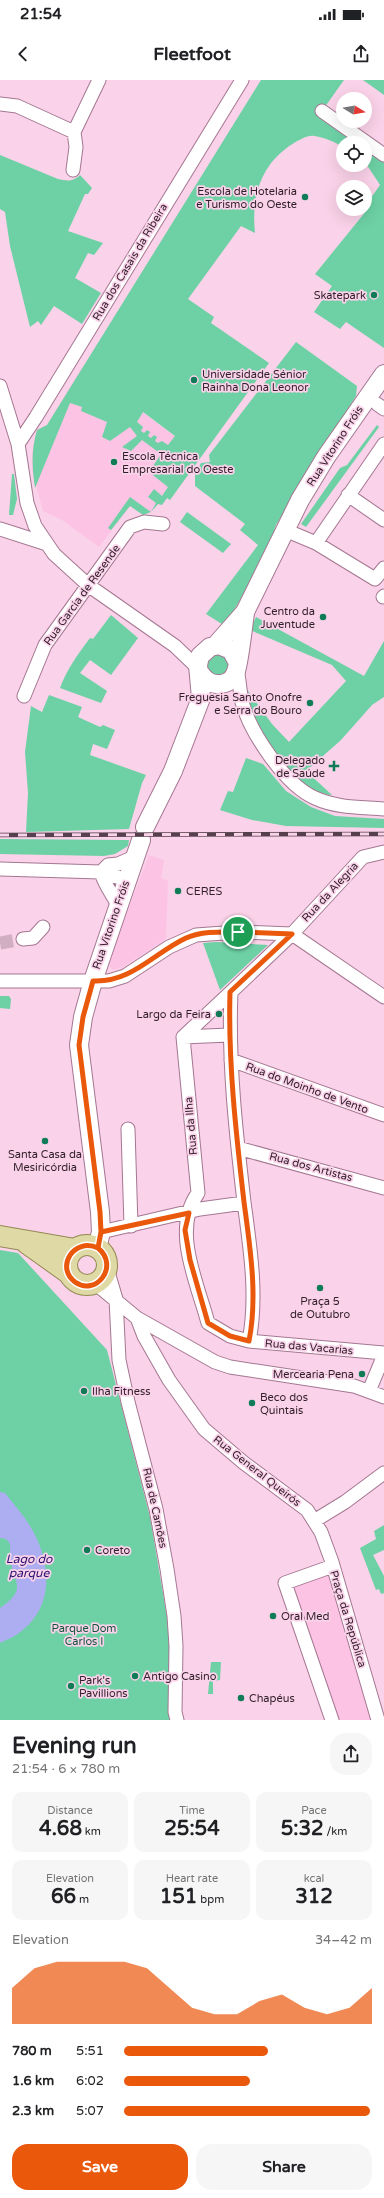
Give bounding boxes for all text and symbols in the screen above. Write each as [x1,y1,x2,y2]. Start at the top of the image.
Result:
text: 21:54 [20,5,62,23]
icon: back [12,43,34,65]
text: Fleetfoot [153,43,231,65]
icon: share [350,43,372,65]
north arrow [336,92,372,128]
map controls [336,92,372,216]
button: locate [336,136,372,172]
button: layers [336,180,372,216]
place label: Escola de Hotelaria e Turismo do Oeste [196,185,297,211]
marker: Escola de Hotelaria e Turismo do Oeste [300,192,310,202]
street label: Rua dos Casais da Ribeira [90,201,170,323]
place label: Skatepark [314,289,366,302]
marker: Skatepark [369,290,379,300]
place label: Universidade Sénior Rainha Dona Leonor [202,368,309,394]
marker: Universidade Sénior Rainha Dona Leonor [189,375,199,385]
street label: Rua Vitorino Fróis [304,403,366,489]
place label: Escola Técnica Empresarial do Oeste [122,450,233,476]
marker: Escola Técnica Empresarial do Oeste [109,457,119,467]
street label: Rua Garcia de Resende [41,542,123,648]
place label: Centro da Juventude [261,605,315,631]
marker: Centro da Juventude [318,612,328,622]
place label: Freguesia Santo Onofre e Serra do Bouro [179,691,302,717]
marker: Freguesia Santo Onofre e Serra do Bouro [305,698,315,708]
place label: Delegado de Saúde [275,754,325,780]
marker: Delegado de Saúde [328,760,340,772]
street label: Rua da Alegria [299,860,361,924]
street label: Rua Vitorino Fróis [90,879,132,971]
place label: CERES [186,885,223,898]
marker: CERES [173,886,183,896]
pin [221,915,255,949]
icon: arrive [227,921,249,943]
place label: Largo da Feira [136,1008,211,1021]
marker: Largo da Feira [214,1009,224,1019]
street label: Rua do Moinho de Vento [244,1060,370,1116]
street label: Rua da Ilha [182,1096,200,1156]
marker: Santa Casa da Mesiricórdia [40,1136,50,1146]
place label: Santa Casa da Mesiricórdia [8,1148,82,1174]
street label: Rua dos Artistas [268,1150,354,1184]
marker: Praça 5 de Outubro [315,1283,325,1293]
place label: Praça 5 de Outubro [290,1295,350,1321]
street label: Rua das Vacarias [264,1337,354,1357]
place label: Mercearia Pena [273,1368,354,1381]
marker: Mercearia Pena [357,1369,367,1379]
place label: Ilha Fitness [92,1385,151,1398]
marker: Ilha Fitness [79,1386,89,1396]
place label: Beco dos Quintais [260,1391,308,1417]
marker: Beco dos Quintais [247,1398,257,1408]
street label: Rua General Queirós [211,1433,303,1509]
street label: Rua de Camões [140,1467,170,1549]
place label: Coreto [95,1544,131,1557]
marker: Coreto [82,1545,92,1555]
water label: Lago do parque [6,1552,53,1580]
street label: Praça da República [327,1569,369,1669]
place label: Oral Med [281,1610,330,1623]
marker: Oral Med [268,1611,278,1621]
park label: Parque Dom Carlos I [52,1622,116,1648]
place label: Antigo Casino [143,1670,217,1683]
marker: Antigo Casino [130,1671,140,1681]
place label: Park's Pavillions [79,1674,128,1700]
marker: Park's Pavillions [66,1681,76,1691]
place label: Chapéus [249,1692,295,1705]
marker: Chapéus [236,1693,246,1703]
text: Evening run [12,1733,137,1759]
button: share [330,1733,372,1775]
text: 21:54 · 6 × 780 m [12,1761,120,1777]
text: Distance [47,1804,93,1817]
text: Time [179,1804,205,1817]
text: Pace [301,1804,327,1817]
text: 4.68 [39,1817,82,1841]
text: 25:54 [164,1817,220,1841]
text: 5:32 [281,1817,324,1841]
text: km [82,1825,101,1838]
text: /km [324,1825,347,1838]
text: Elevation [46,1872,94,1885]
text: Heart rate [166,1872,218,1885]
text: kcal [304,1872,324,1885]
text: 66 [51,1885,76,1909]
text: 151 [160,1885,197,1909]
text: 312 [295,1885,333,1909]
text: m [76,1893,89,1906]
text: bpm [197,1893,224,1906]
text: Elevation [12,1932,69,1948]
text: 34–42 m [315,1932,372,1948]
text: 780 m [12,2043,52,2059]
text: 5:51 [76,2043,104,2059]
text: 1.6 km [12,2073,54,2089]
text: 6:02 [76,2073,104,2089]
text: 2.3 km [12,2103,54,2119]
text: 5:07 [76,2103,104,2119]
button: Save [12,2144,188,2190]
button: Share [196,2144,372,2190]

